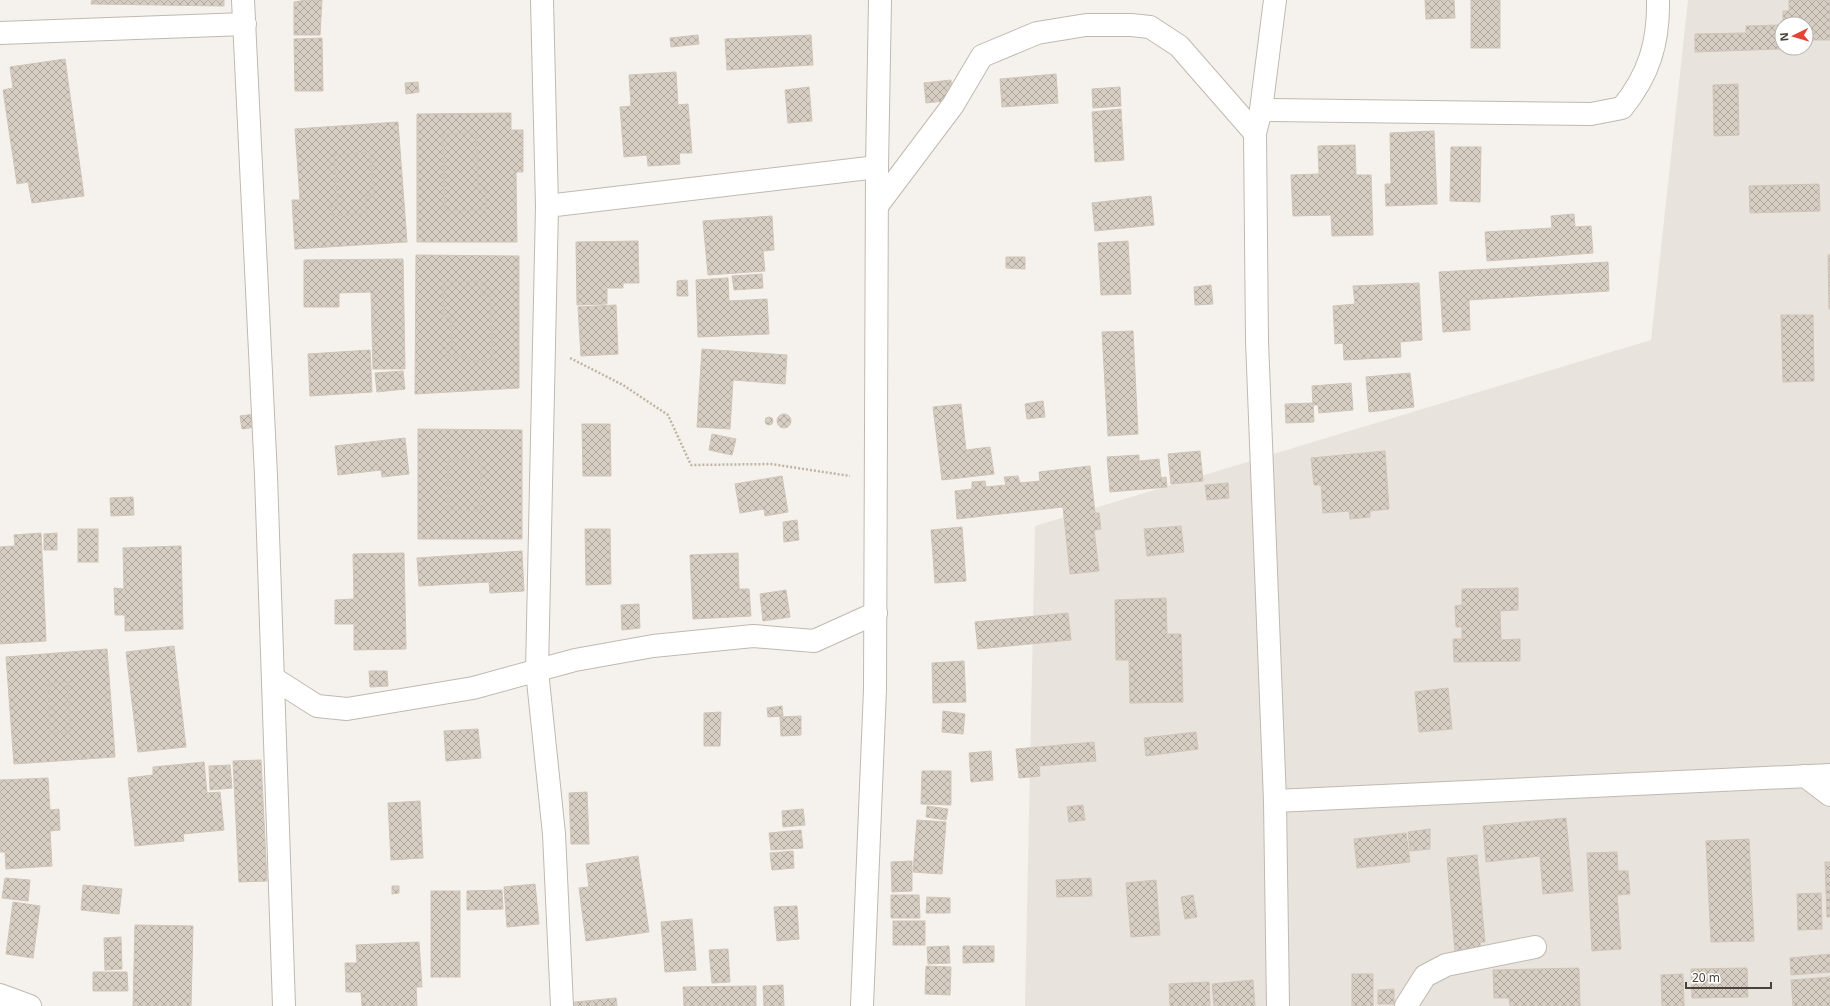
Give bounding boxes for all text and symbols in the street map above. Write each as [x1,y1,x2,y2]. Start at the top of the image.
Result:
north arrow [1774,16,1814,56]
text: N [1776,32,1791,42]
scale bar [1686,964,1771,990]
text: 20 m [1692,969,1720,986]

